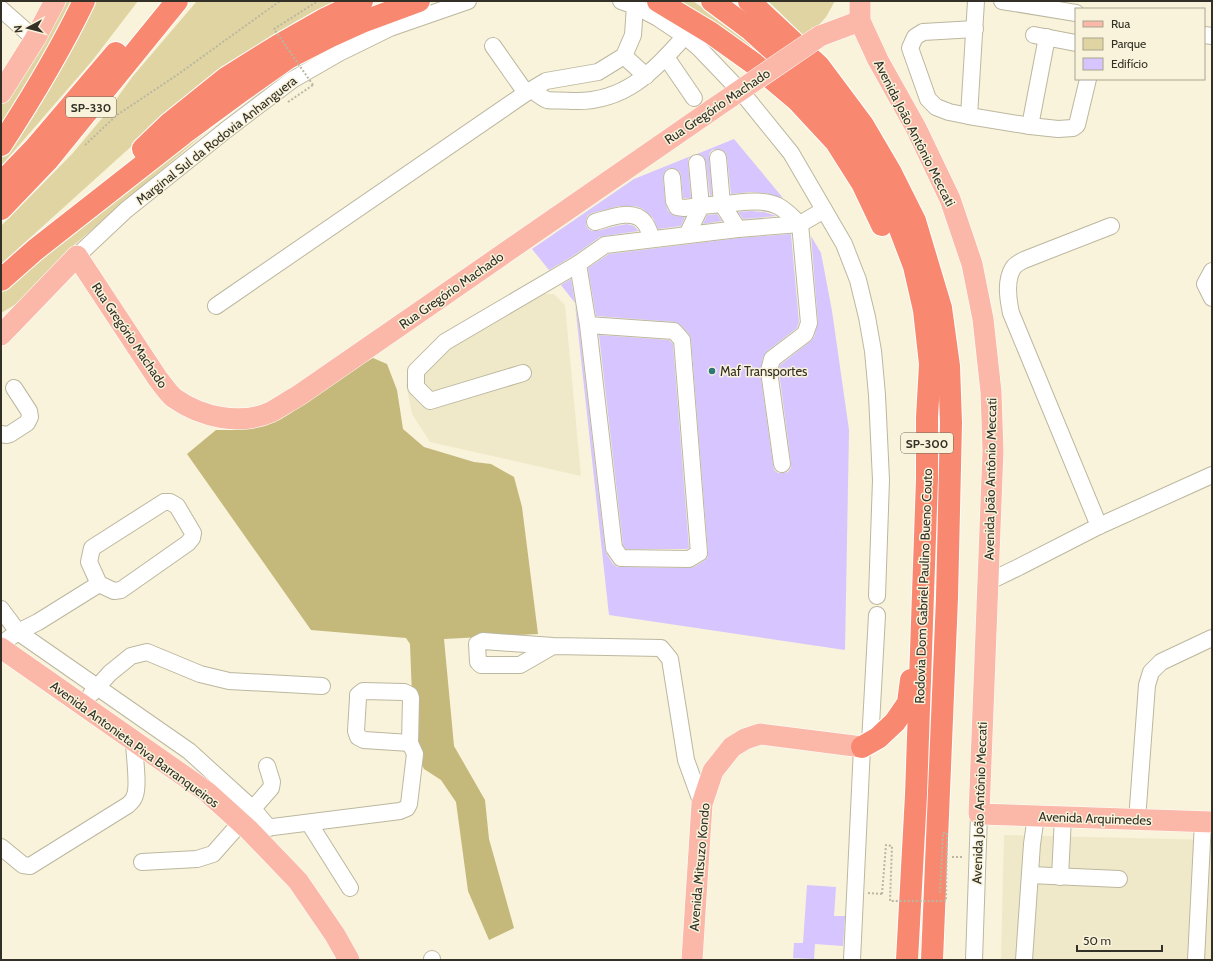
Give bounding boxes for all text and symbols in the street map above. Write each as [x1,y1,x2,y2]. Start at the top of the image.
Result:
north arrow [8,8,48,48]
legend [1075,8,1205,80]
text: Rua [1111,16,1130,31]
text: N [11,25,25,34]
text: Parque [1111,36,1146,51]
text: Edifício [1111,56,1148,71]
street label: Avenida João Antônio Meccati [871,57,959,209]
street label: Rua Gregório Machado [661,65,773,147]
street label: Marginal Sul da Rodovia Anhanguera [132,72,300,208]
road number: SP-330 [66,97,116,117]
street label: Rua Gregório Machado [396,248,506,332]
street label: Rua Gregório Machado [89,279,171,391]
place label: Maf Transportes [720,363,808,379]
marker: Maf Transportes [707,366,717,376]
street label: Avenida João Antônio Meccati [981,398,999,560]
road number: SP-300 [901,433,953,453]
street label: Rodovia Dom Gabriel Paulino Bueno Couto [911,468,935,704]
street label: Avenida Antonieta Piva Barranqueiros [47,677,223,811]
street label: Avenida João Antônio Meccati [968,722,990,884]
street label: Avenida Mitsuzo Kondo [685,802,713,932]
street label: Avenida Arquimedes [1038,808,1152,828]
scale bar [1077,927,1162,953]
text: 50 m [1083,933,1111,948]

